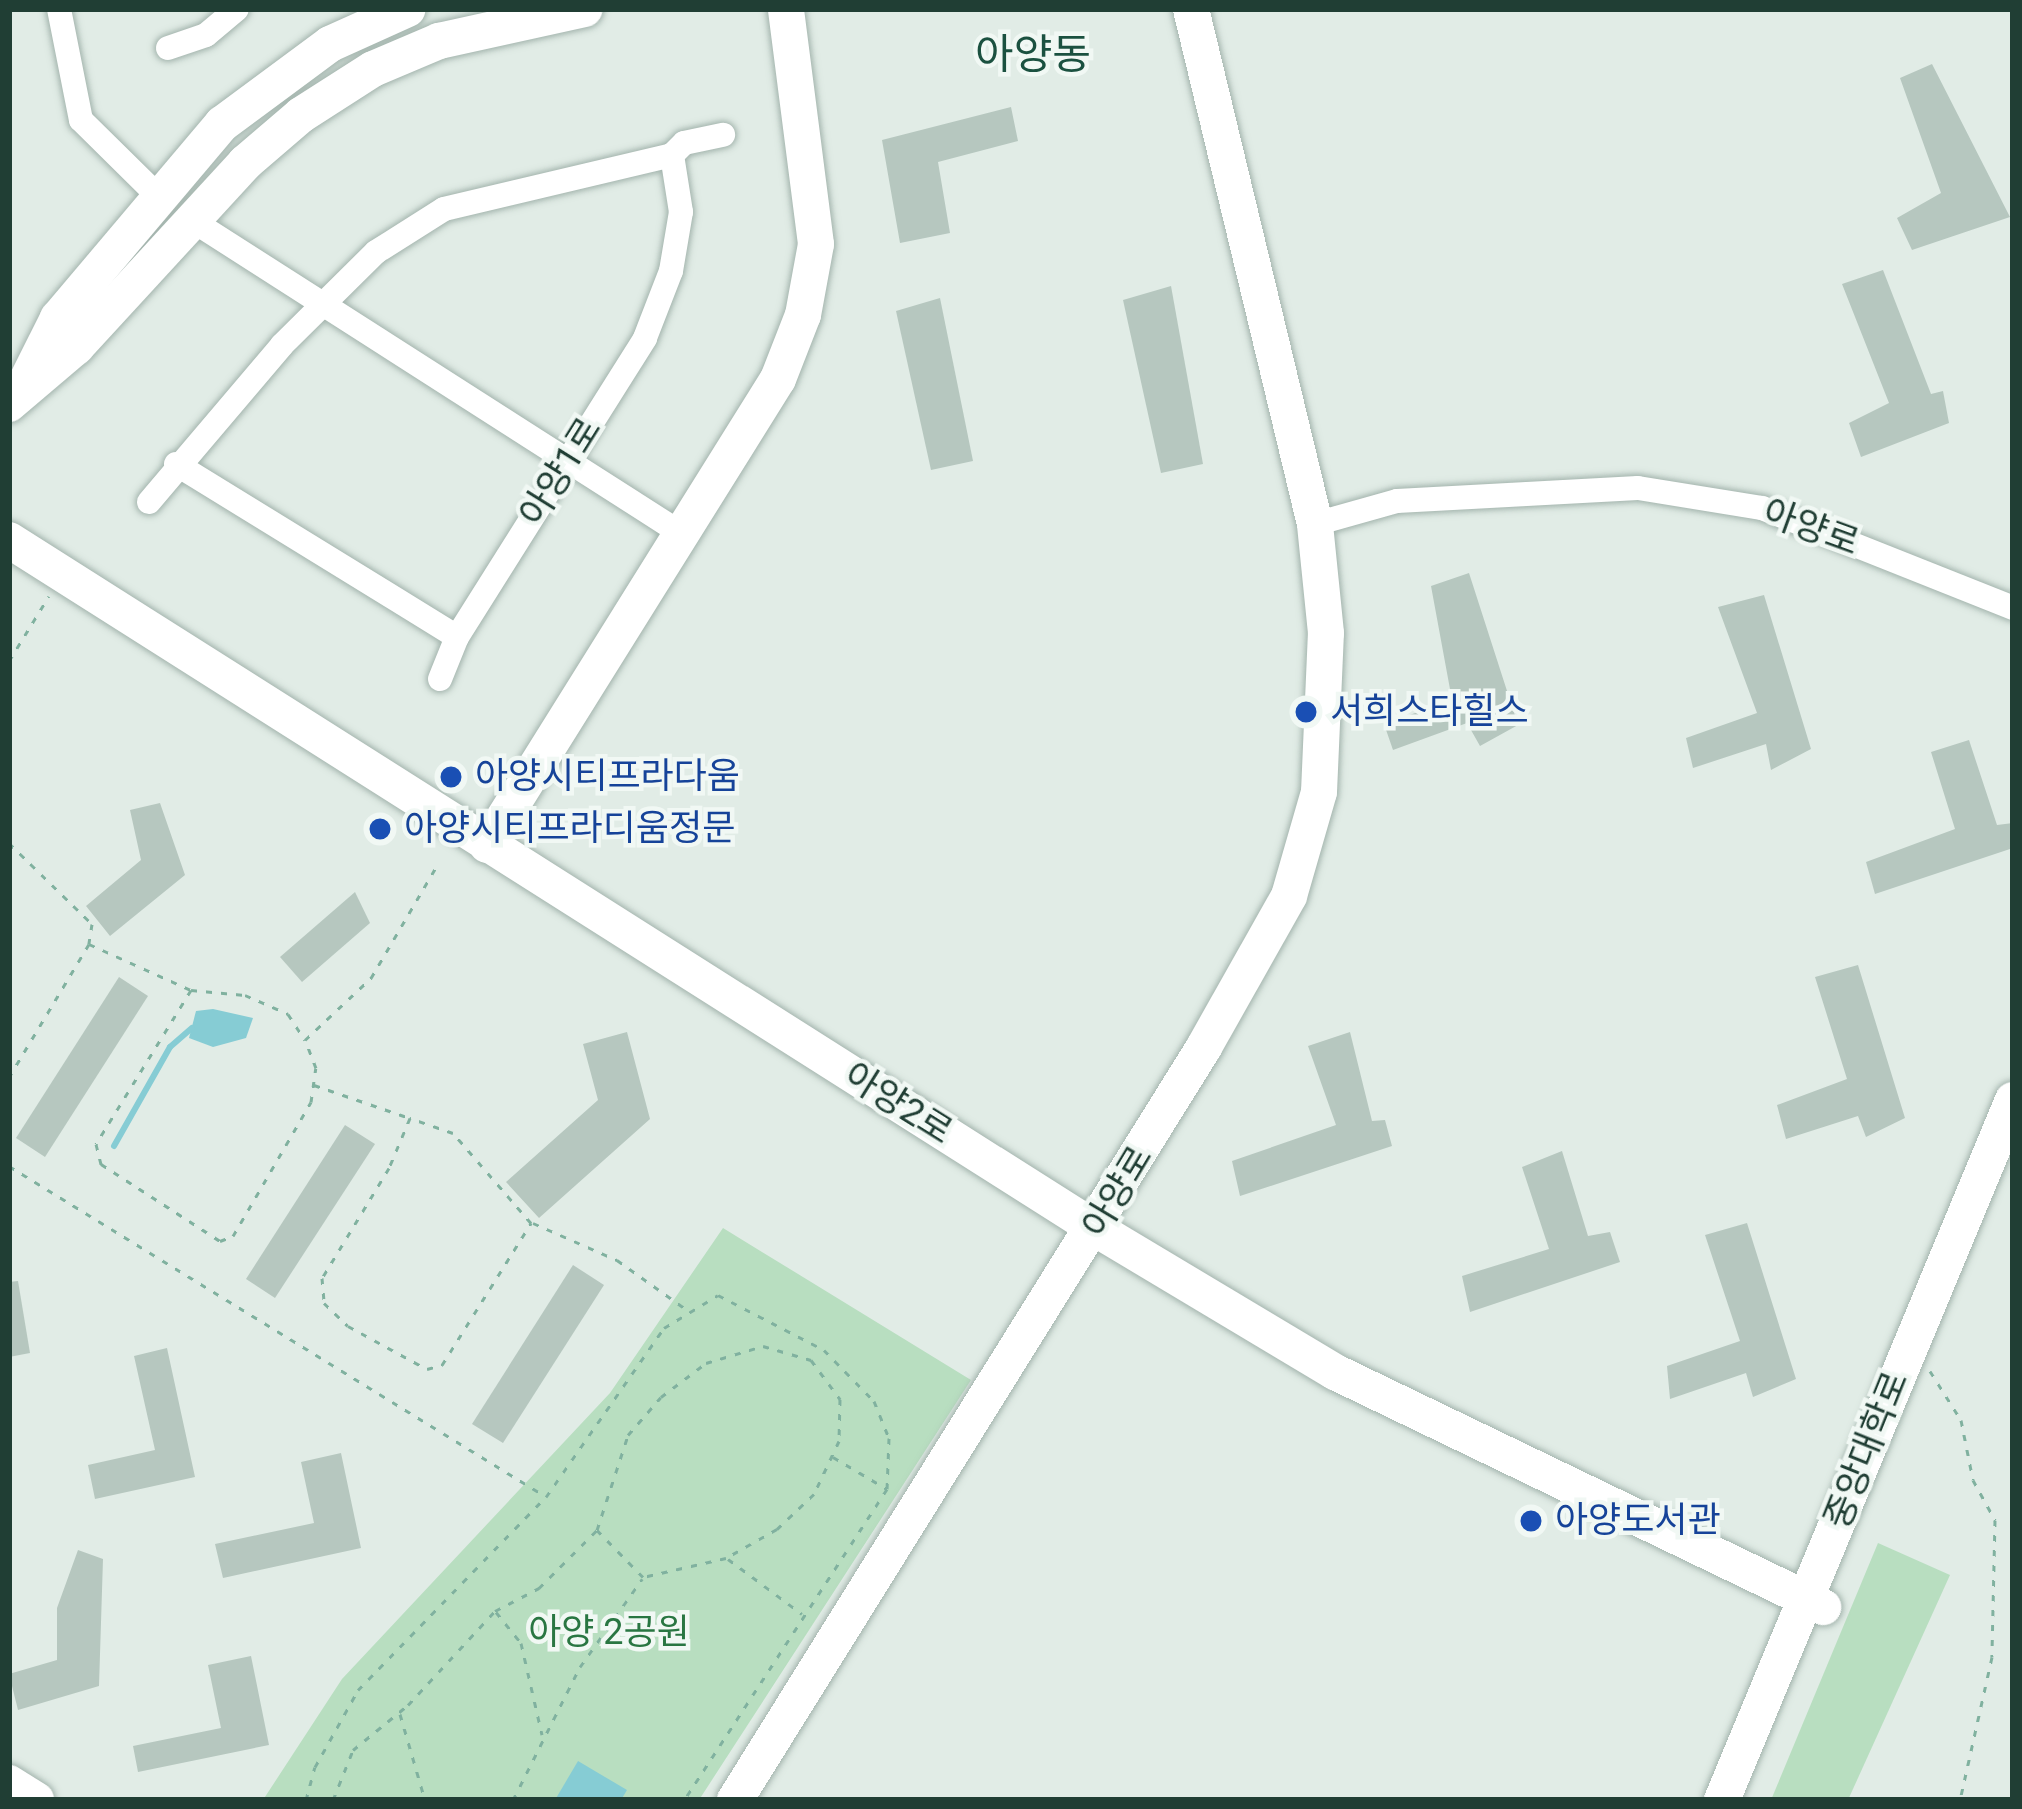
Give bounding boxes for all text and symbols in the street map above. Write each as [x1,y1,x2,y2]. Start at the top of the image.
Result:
district label: 아양동 [975,30,1091,80]
street label: 아양1로 [511,410,611,534]
street label: 아양로 [1757,491,1865,565]
place label: 서희스타힐스 [1330,690,1529,734]
marker: 서희스타힐스 [1293,699,1319,725]
place label: 아양시티프라다움 [475,755,740,799]
marker: 아양시티프라다움 [438,764,464,790]
place label: 아양시티프라디움정문 [404,807,735,851]
marker: 아양시티프라디움정문 [367,816,393,842]
street label: 아양2로 [836,1054,960,1154]
street label: 아양로 [1074,1138,1162,1246]
street label: 중앙대학로 [1816,1365,1918,1535]
place label: 아양도서관 [1555,1499,1721,1543]
marker: 아양도서관 [1518,1508,1544,1534]
park label: 아양 2공원 [528,1611,690,1655]

